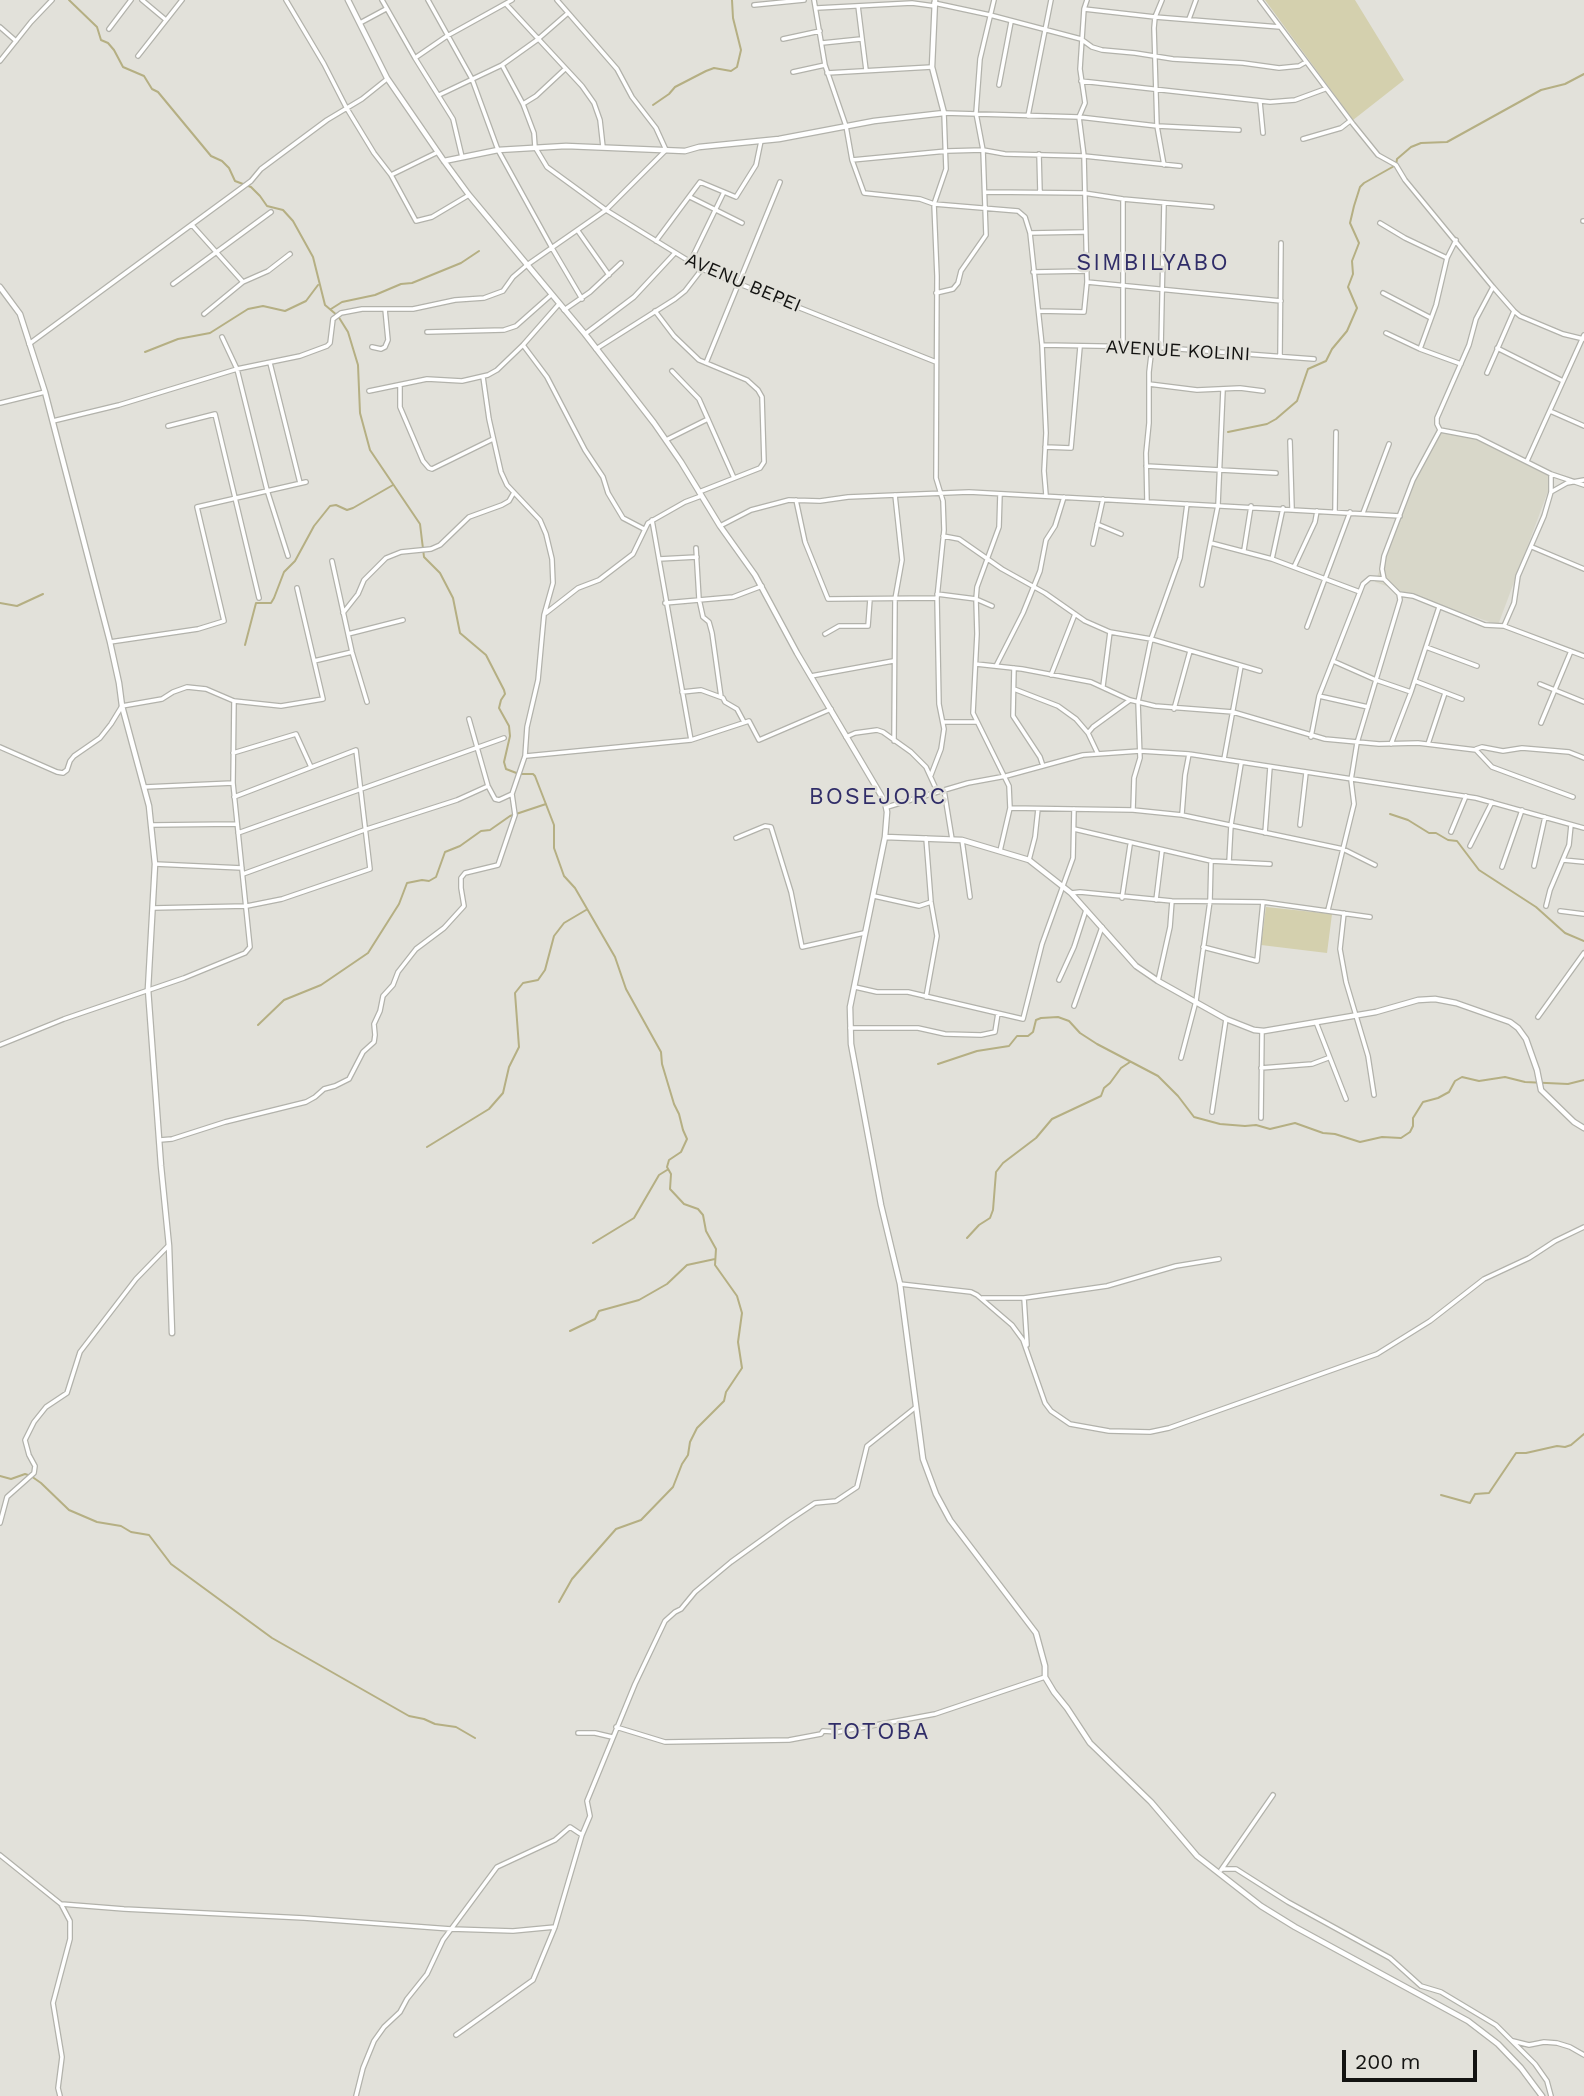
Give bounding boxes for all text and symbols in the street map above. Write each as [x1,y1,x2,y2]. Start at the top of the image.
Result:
street label: AVENU BEPEI [682,248,804,318]
district label: SIMBILYABO [1078,249,1228,277]
street label: AVENUE KOLINI [1105,336,1251,366]
district label: BOSEJORC [810,783,946,811]
district label: TOTOBA [828,1718,930,1746]
scale bar [1346,2036,1481,2080]
text: 200 m [1355,2049,1421,2074]

